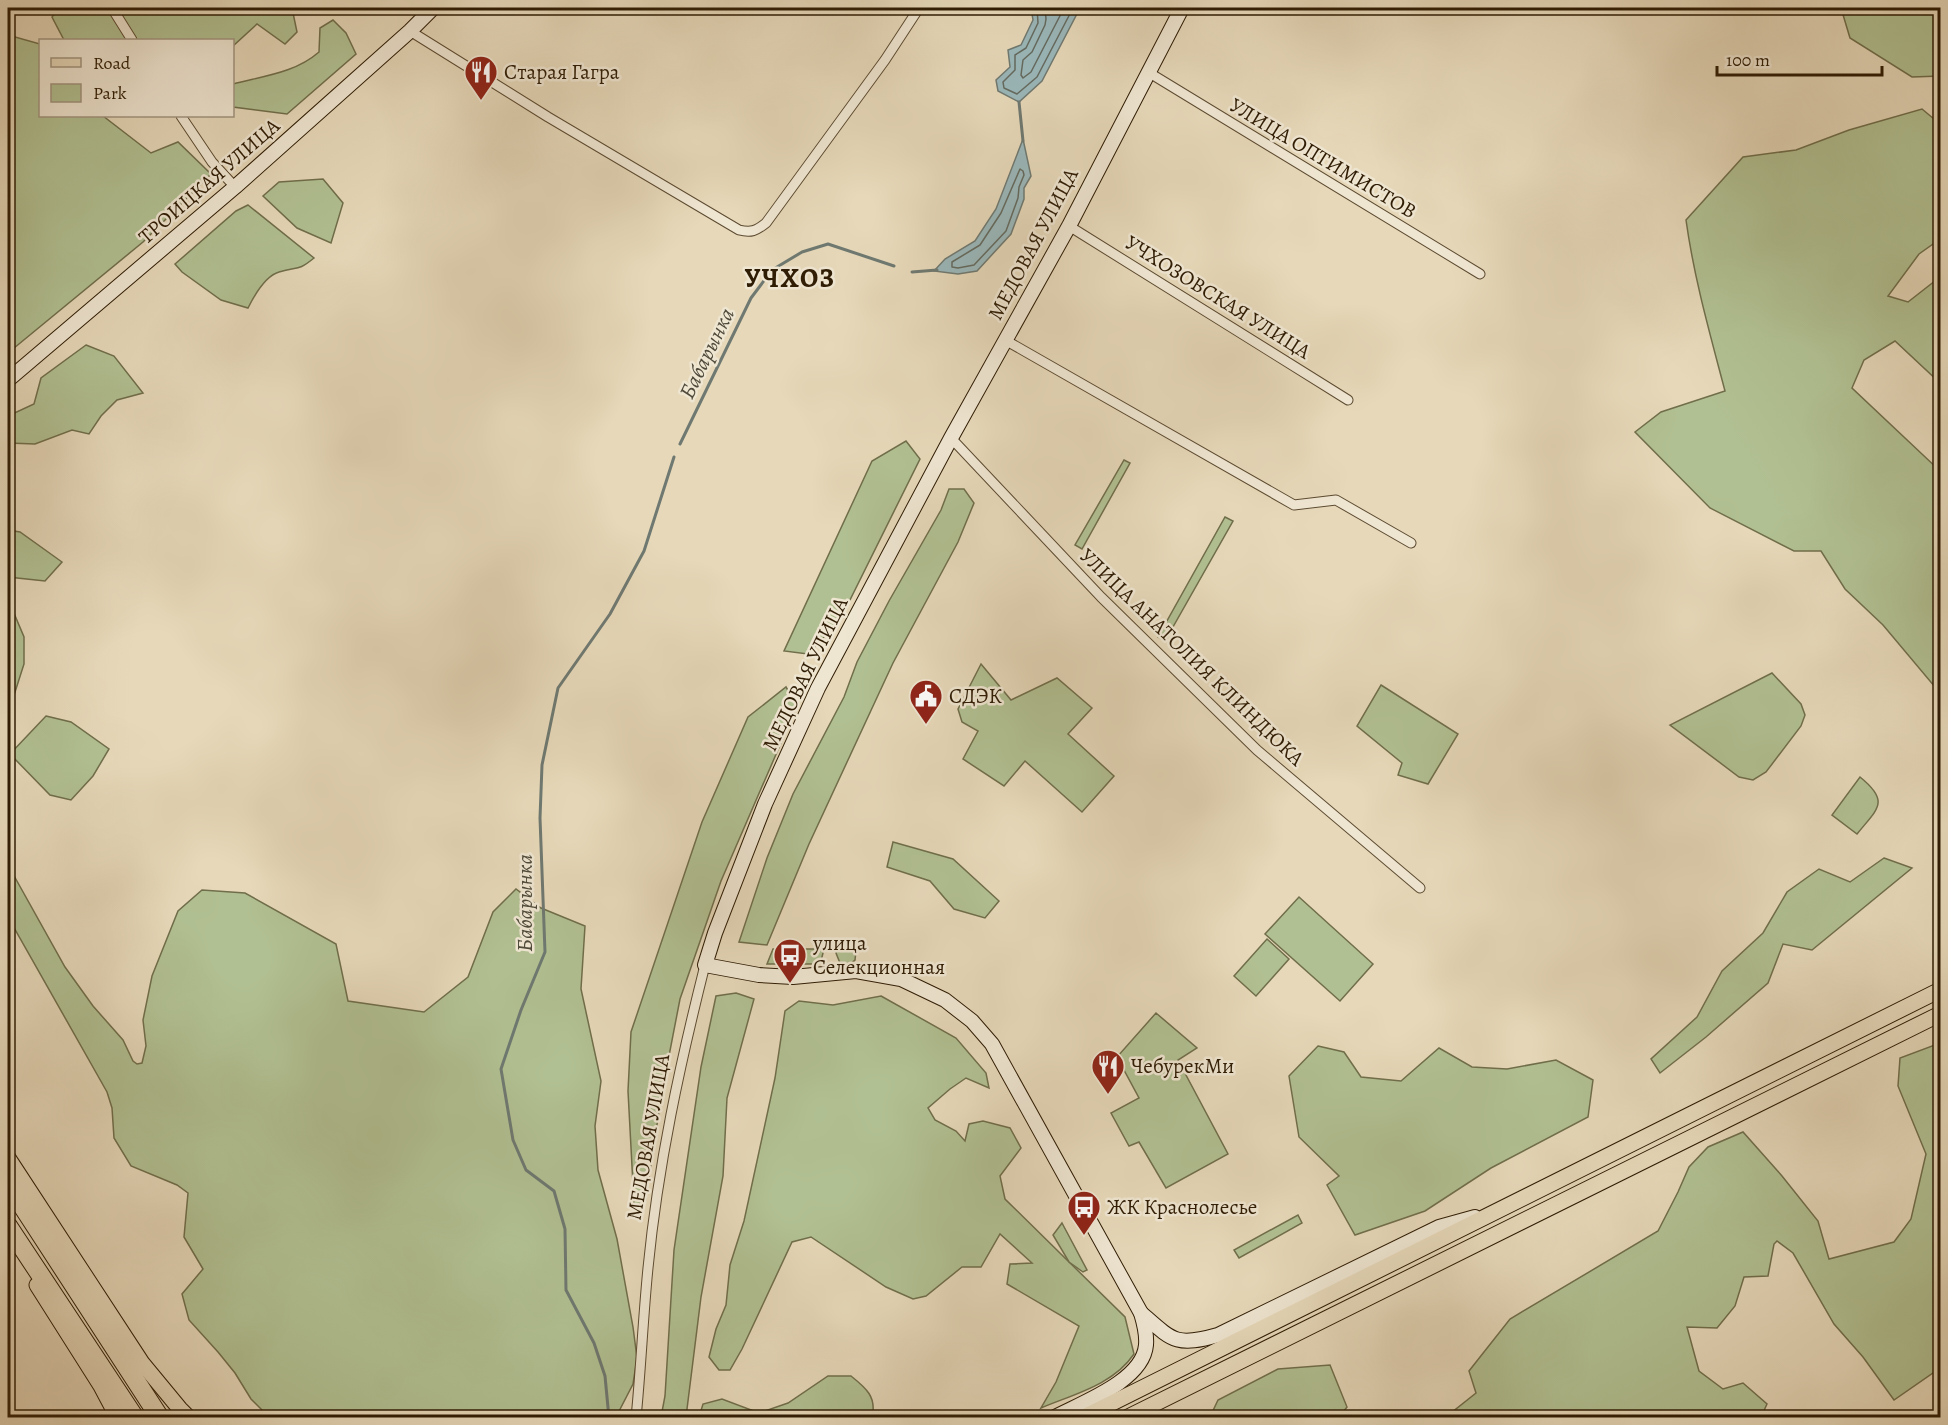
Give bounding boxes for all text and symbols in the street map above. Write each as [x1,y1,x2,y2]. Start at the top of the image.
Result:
legend [39,39,234,117]
scale bar [1717,39,1882,77]
text: 100 m [1726,48,1770,72]
text: Road [93,51,131,75]
restaurant icon: Старая Гагра [463,54,499,101]
place label: Старая Гагра [504,58,620,86]
text: Park [93,81,127,105]
street label: УЛИЦА ОПТИМИСТОВ [1224,91,1422,225]
street label: ТРОИЦКАЯ УЛИЦА [132,111,286,250]
street label: МЕДОВАЯ УЛИЦА [981,163,1085,325]
street label: УЧХОЗОВСКАЯ УЛИЦА [1120,228,1317,366]
district label: УЧХОЗ [744,260,836,296]
water label: Бабарынка [672,303,742,404]
street label: УЛИЦА АНАТОЛИЯ КЛИНДЮКА [1073,542,1311,773]
street label: МЕДОВАЯ УЛИЦА [756,592,855,756]
public building icon: СДЭК [908,678,944,725]
place label: СДЭК [949,682,1003,710]
water label: Бабарынка [510,854,540,952]
place label: улица Селекционная [812,929,945,981]
bus stop icon: улица Селекционная [772,937,808,984]
restaurant icon: ЧебурекМи [1090,1048,1126,1095]
street label: МЕДОВАЯ УЛИЦА [620,1051,676,1222]
place label: ЧебурекМи [1131,1052,1234,1080]
bus stop icon: ЖК Краснолесье [1066,1189,1102,1236]
place label: ЖК Краснолесье [1107,1193,1257,1221]

